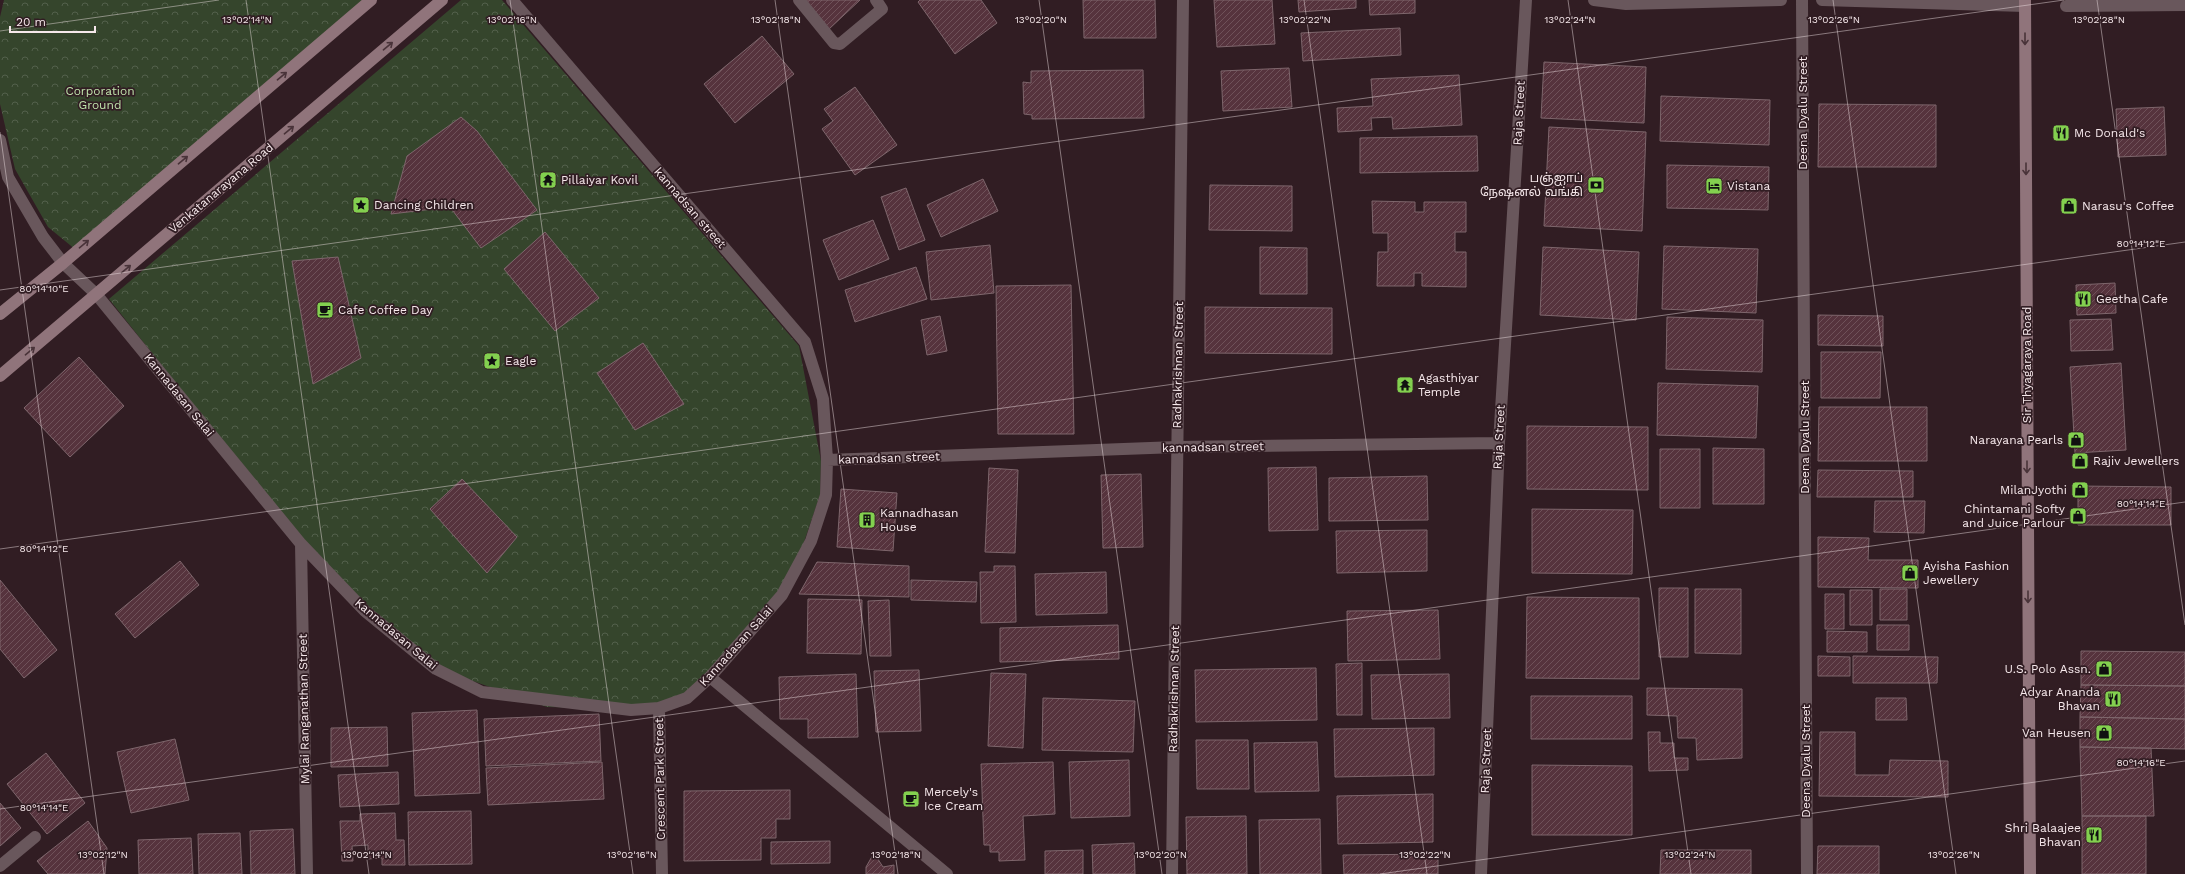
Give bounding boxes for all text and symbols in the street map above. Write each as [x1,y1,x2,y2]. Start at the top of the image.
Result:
scale bar [10,8,95,34]
text: 13°02'14"N [222,14,272,25]
text: 13°02'16"N [487,14,537,25]
text: 13°02'18"N [751,14,801,25]
text: 13°02'20"N [1015,14,1067,25]
text: 13°02'22"N [1279,14,1331,25]
text: 13°02'24"N [1544,14,1596,25]
text: 13°02'26"N [1808,14,1860,25]
text: 13°02'28"N [2073,14,2125,25]
text: 20 m [16,15,46,29]
one-way arrow [2021,32,2029,45]
one-way arrow [383,42,393,51]
street label: Deena Dyalu Street [1796,56,1810,170]
one-way arrow [277,71,288,80]
street label: Raja Street [1510,80,1528,146]
park label: Corporation Ground [65,84,135,112]
restaurant icon: Mc Donald's [2051,123,2071,143]
one-way arrow [284,126,294,135]
place label: Mc Donald's [2074,126,2145,140]
street label: Venkatanarayana Road [166,140,276,236]
one-way arrow [178,156,189,165]
one-way arrow [2022,162,2030,175]
street label: kannadsan street [651,165,729,251]
temple icon: Pillaiyar Kovil [538,170,558,190]
place label: பஞ்ஐாப் நேஷனல் வங்கி [1480,171,1583,200]
place label: Pillaiyar Kovil [561,173,638,187]
bank icon: பஞ்ஐாப் நேஷனல் வங்கி [1586,175,1606,195]
hotel icon: Vistana [1704,176,1724,196]
place label: Vistana [1727,179,1771,193]
place icon: Dancing Children [351,195,371,215]
shop icon: Narasu's Coffee [2059,196,2079,216]
place label: Dancing Children [374,198,474,212]
place label: Narasu's Coffee [2082,199,2174,213]
text: 80°14'12"E [2117,238,2165,249]
one-way arrow [79,240,90,249]
one-way arrow [121,264,131,274]
text: 80°14'10"E [19,283,69,294]
restaurant icon: Geetha Cafe [2073,289,2093,309]
place label: Geetha Cafe [2096,292,2168,306]
cafe icon: Cafe Coffee Day [315,300,335,320]
street label: Radhakrishnan Street [1170,301,1186,429]
place label: Cafe Coffee Day [338,303,433,317]
street label: Sir Thyagaraya Road [2020,307,2034,423]
one-way arrow [24,347,34,356]
street label: Kannadasan Salai [141,351,217,439]
place icon: Eagle [482,351,502,371]
place label: Eagle [505,354,537,368]
place label: Agasthiyar Temple [1418,371,1479,399]
temple icon: Agasthiyar Temple [1395,375,1415,395]
street label: Deena Dyalu Street [1798,380,1812,494]
street label: Raja Street [1490,404,1508,470]
shop icon: Narayana Pearls [2066,430,2086,450]
place label: Narayana Pearls [1970,433,2063,447]
street label: kannadsan street [1162,439,1264,455]
street label: kannadsan street [838,449,940,467]
shop icon: Rajiv Jewellers [2070,451,2090,471]
place label: Rajiv Jewellers [2093,454,2179,468]
one-way arrow [2024,460,2031,473]
shop icon: MilanJyothi [2070,480,2090,500]
place label: MilanJyothi [2000,483,2067,497]
text: 80°14'14"E [2117,498,2165,509]
place label: Chintamani Softy and Juice Parlour [1962,502,2066,530]
place label: Kannadhasan House [880,506,958,534]
shop icon: Chintamani Softy and Juice Parlour [2068,506,2088,526]
building icon: Kannadhasan House [857,510,877,530]
text: 80°14'12"E [20,543,68,554]
place label: Ayisha Fashion Jewellery [1923,559,2009,587]
shop icon: Ayisha Fashion Jewellery [1900,563,1920,583]
one-way arrow [2024,590,2032,603]
street label: Kannadasan Salai [352,595,440,673]
street label: Kannadasan Salai [696,603,776,689]
street label: Radhakrishnan Street [1166,625,1182,753]
street label: Mylai Ranganathan Street [296,634,312,784]
shop icon: U.S. Polo Assn. [2094,659,2114,679]
place label: U.S. Polo Assn. [2005,662,2091,676]
place label: Adyar Ananda Bhavan [2020,685,2100,713]
restaurant icon: Adyar Ananda Bhavan [2103,689,2123,709]
street label: Deena Dyalu Street [1799,704,1813,818]
street label: Crescent Park Street [652,718,668,840]
shop icon: Van Heusen [2094,723,2114,743]
place label: Van Heusen [2022,726,2091,740]
street label: Raja Street [1478,728,1494,794]
text: 80°14'16"E [2116,757,2166,768]
place label: Mercely's Ice Cream [924,785,983,813]
cafe icon: Mercely's Ice Cream [901,789,921,809]
text: 80°14'14"E [20,802,68,813]
place label: Shri Balaajee Bhavan [2005,821,2081,849]
restaurant icon: Shri Balaajee Bhavan [2084,825,2104,845]
text: 13°02'12"N [78,849,128,860]
text: 13°02'14"N [342,849,392,860]
text: 13°02'16"N [607,849,657,860]
text: 13°02'18"N [871,849,921,860]
text: 13°02'20"N [1135,849,1187,860]
text: 13°02'22"N [1399,849,1451,860]
text: 13°02'24"N [1664,849,1716,860]
text: 13°02'26"N [1928,849,1980,860]

